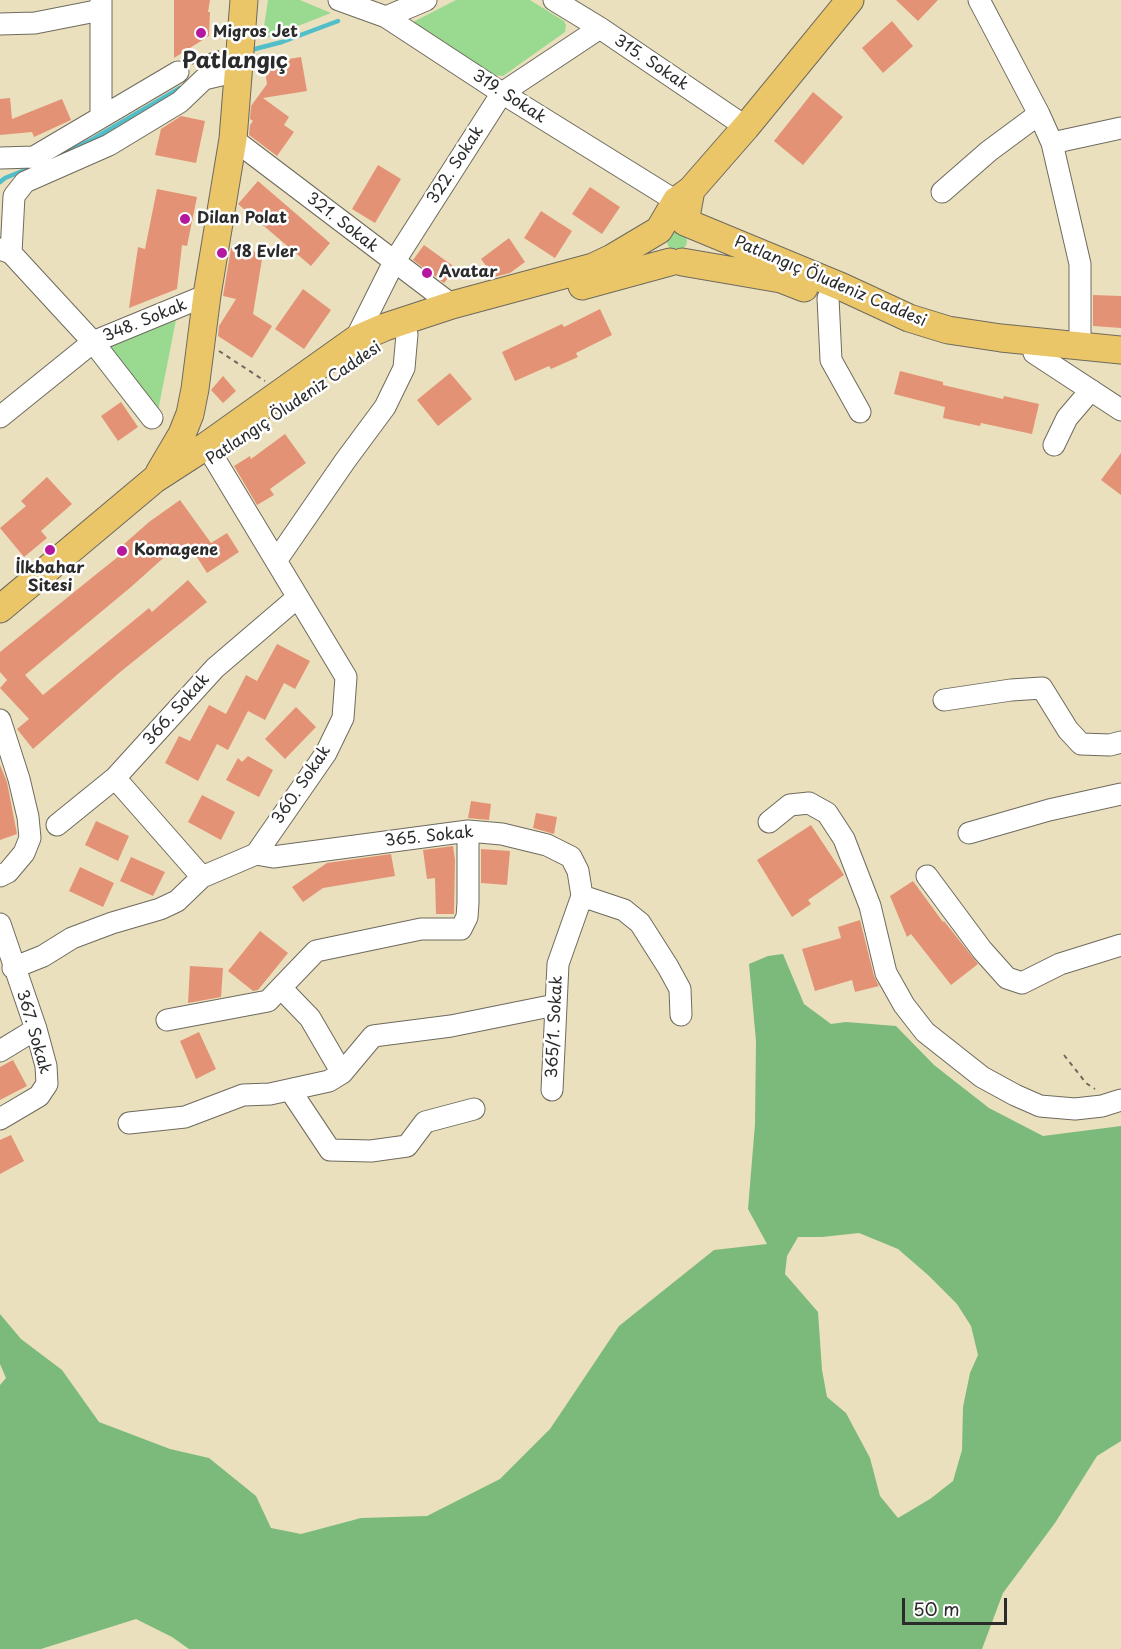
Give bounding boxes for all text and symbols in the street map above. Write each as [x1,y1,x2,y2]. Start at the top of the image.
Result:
place label: Migros Jet [213,23,298,43]
marker: Migros Jet [194,26,208,40]
street label: 315. Sokak [610,31,692,95]
district label: Patlangıç [182,49,288,75]
street label: 319. Sokak [469,66,549,128]
street label: 322. Sokak [424,123,488,207]
street label: 321. Sokak [302,189,382,257]
place label: Dilan Polat [197,209,287,229]
marker: Dilan Polat [178,212,192,226]
street label: Patlangıç Öludeniz Caddesi [731,233,929,331]
place label: 18 Evler [234,243,297,263]
marker: 18 Evler [215,246,229,260]
place label: Avatar [439,263,497,283]
marker: Avatar [420,266,434,280]
street label: 348. Sokak [100,295,190,347]
street label: Patlangıç Öludeniz Caddesi [203,338,385,470]
place label: Komagene [134,541,218,561]
marker: İlkbahar Sitesi [43,543,57,557]
marker: Komagene [115,544,129,558]
place label: İlkbahar Sitesi [15,559,85,597]
street label: 366. Sokak [140,670,214,750]
street label: 360. Sokak [269,742,335,828]
street label: 365. Sokak [384,823,474,851]
street label: 365/1. Sokak [543,975,567,1079]
street label: 367. Sokak [12,988,54,1076]
scale bar [905,1586,1010,1624]
text: 50 m [913,1595,960,1622]

